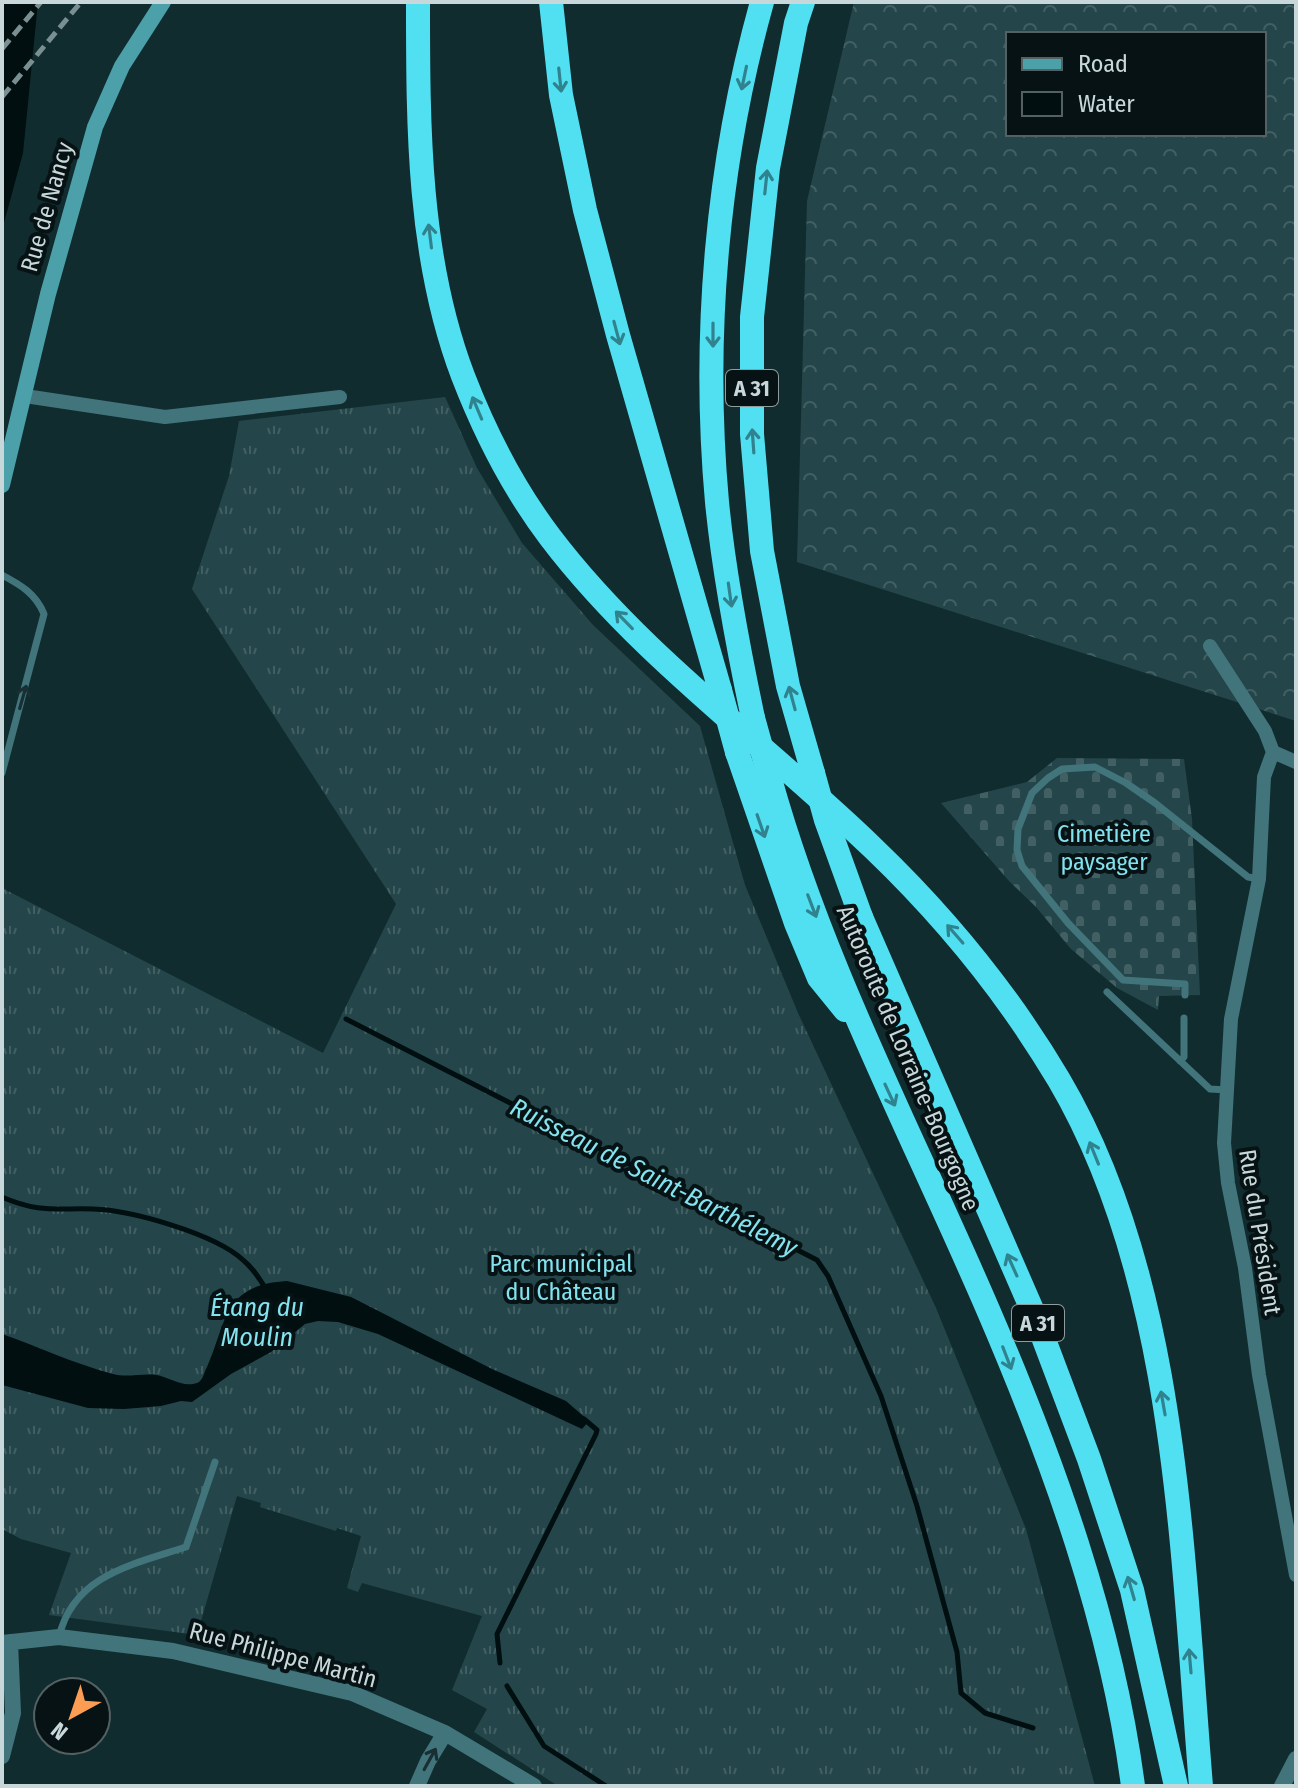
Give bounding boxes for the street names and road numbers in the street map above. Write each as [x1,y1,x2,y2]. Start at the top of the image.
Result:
street label: Rue de Nancy [15,139,79,275]
road number: A 31 [726,370,778,406]
street label: Autoroute de Lorraine-Bourgogne [831,901,985,1215]
street label: Rue du Président [1233,1147,1287,1317]
road number: A 31 [1012,1305,1064,1341]
street label: Rue Philippe Martin [186,1616,380,1694]

